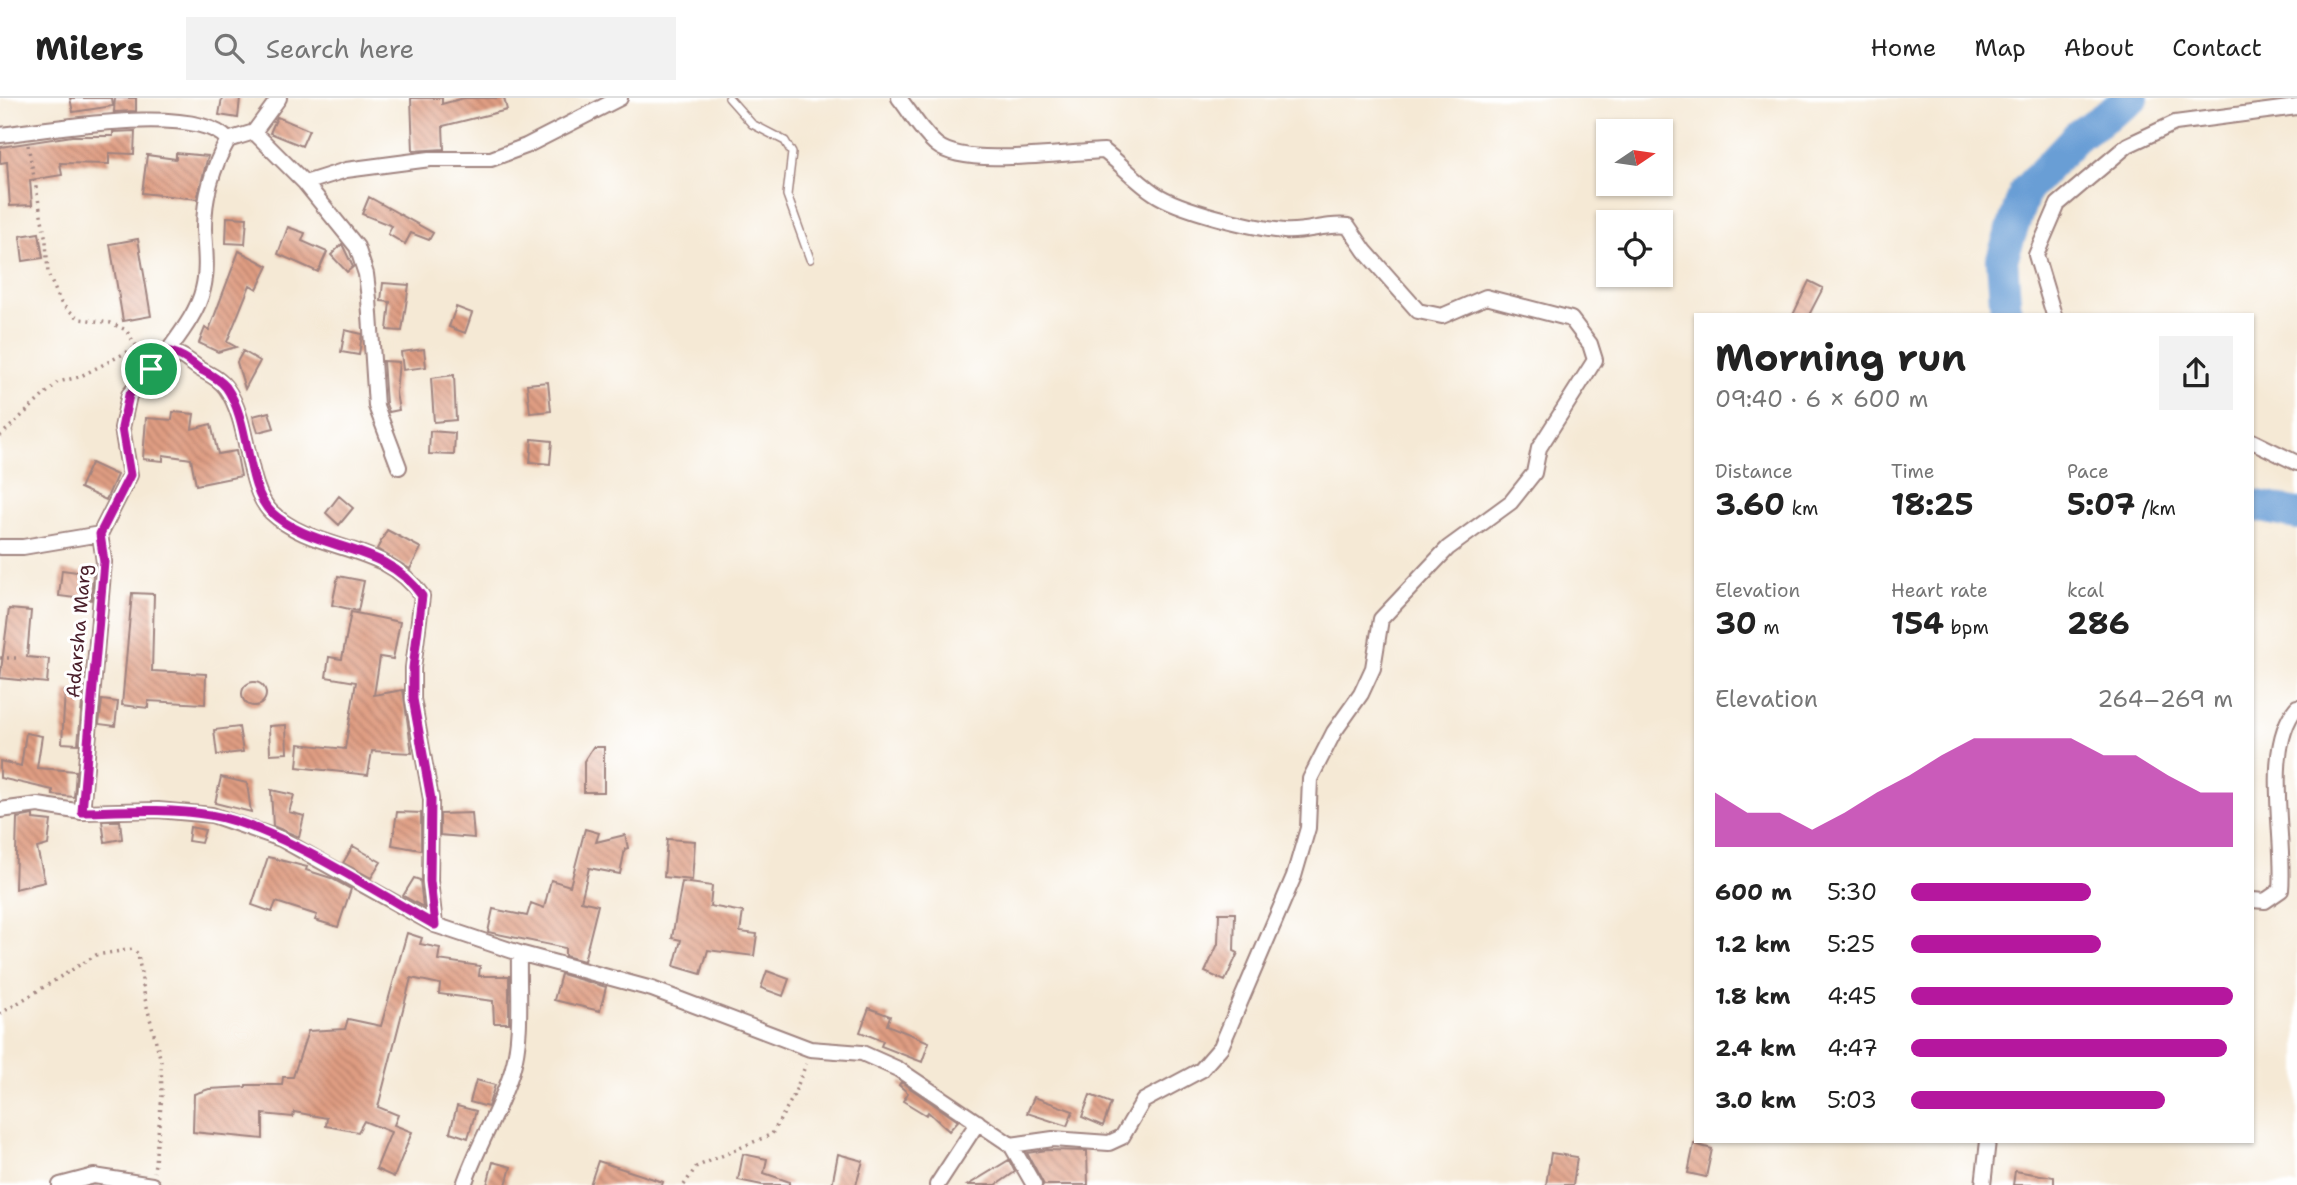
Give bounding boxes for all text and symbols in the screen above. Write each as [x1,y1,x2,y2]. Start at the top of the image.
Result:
search box [186,17,676,80]
text: Milers [35,26,144,71]
icon: search [210,29,248,67]
text: Search here [266,31,414,66]
text: Home [1870,32,1936,64]
text: Map [1974,32,2026,64]
text: About [2064,32,2134,64]
text: Contact [2172,32,2262,64]
north arrow [1596,119,1673,196]
map controls [1596,119,1673,287]
button: locate [1596,210,1673,287]
text: Morning run [1715,332,1966,383]
button: share [2159,336,2233,410]
pin [121,339,181,399]
icon: arrive [132,350,170,388]
text: 09:40 · 6 × 600 m [1715,384,1928,414]
text: Distance [1715,459,1793,484]
text: Time [1891,459,1935,484]
text: Pace [2067,459,2109,484]
text: 3.60 [1715,484,1785,525]
text: 18:25 [1891,484,1973,525]
text: 5:07 [2067,484,2135,525]
text: km [1785,496,1818,521]
text: /km [2135,496,2176,521]
street label: Adarsha Marg [60,563,97,699]
text: Elevation [1715,578,1800,603]
text: Heart rate [1891,578,1988,603]
text: kcal [2067,578,2104,603]
text: 30 [1715,603,1757,644]
text: 154 [1891,603,1944,644]
text: 286 [2067,603,2130,644]
text: m [1757,615,1780,640]
text: bpm [1944,615,1989,640]
text: Elevation [1715,684,1818,714]
text: 264–269 m [2097,684,2233,714]
text: 600 m [1715,877,1792,907]
text: 5:30 [1827,877,1877,907]
text: 1.2 km [1715,929,1791,959]
text: 5:25 [1827,929,1875,959]
text: 1.8 km [1715,981,1790,1011]
text: 4:45 [1827,981,1877,1011]
text: 2.4 km [1715,1033,1796,1063]
text: 4:47 [1827,1033,1878,1063]
text: 3.0 km [1715,1085,1796,1115]
text: 5:03 [1827,1085,1877,1115]

